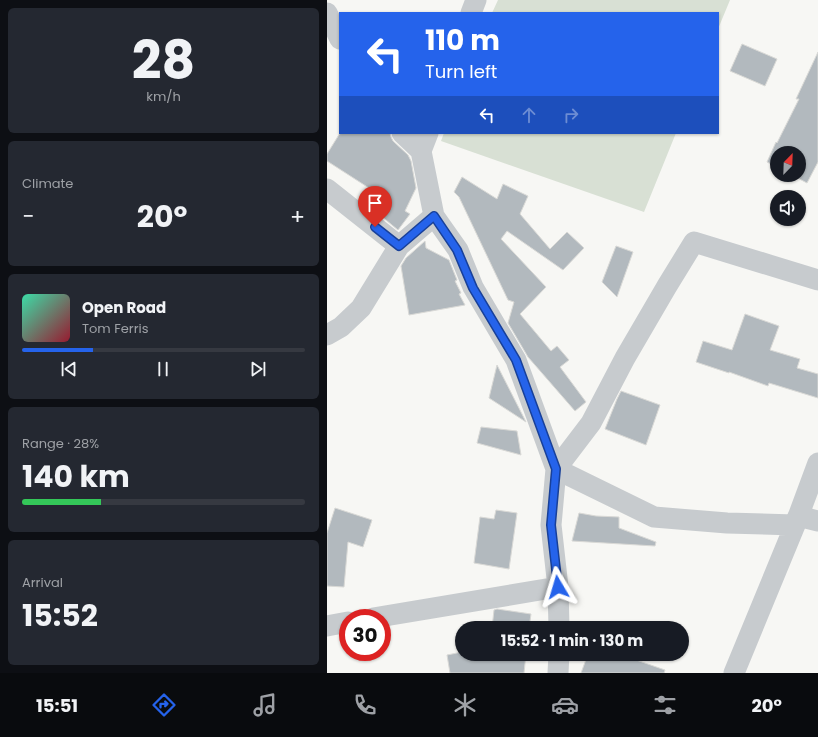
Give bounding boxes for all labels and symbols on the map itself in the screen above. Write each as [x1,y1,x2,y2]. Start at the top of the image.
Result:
north arrow [770,146,806,182]
pin [358,186,392,227]
position arrow [537,566,579,608]
speed limit sign: 30 [339,609,391,661]

